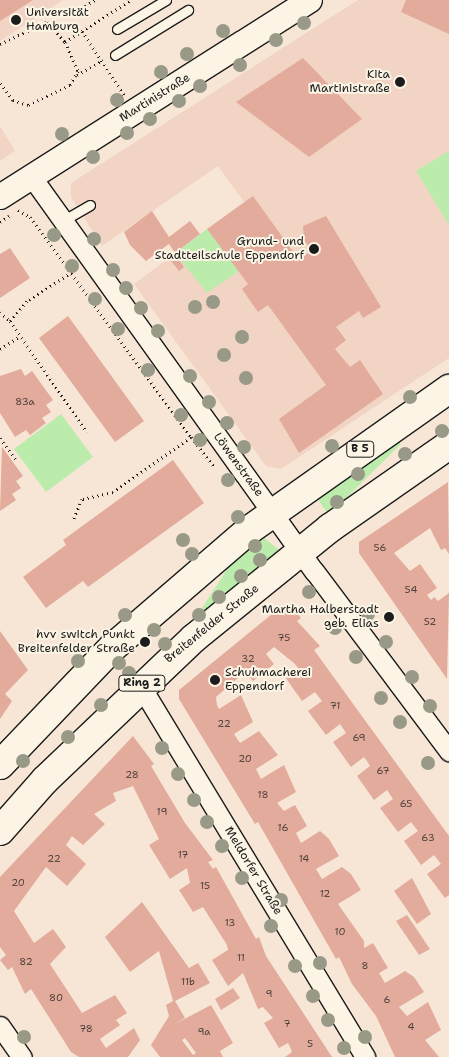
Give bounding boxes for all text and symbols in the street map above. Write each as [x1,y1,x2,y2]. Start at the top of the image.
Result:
place label: Universität Hamburg [26,6,89,34]
marker: Universität Hamburg [10,14,22,26]
place label: Kita Martinistraße [310,68,390,96]
street label: Martinistraße [117,71,193,125]
marker: Kita Martinistraße [394,76,406,88]
place label: Grund- und Stadtteilschule Eppendorf [155,235,304,263]
marker: Grund- und Stadtteilschule Eppendorf [308,243,320,255]
house number: 83a [15,396,35,408]
street label: Löwenstraße [210,430,266,500]
road number: B 5 [345,440,375,458]
house number: 56 [374,542,386,554]
street label: Breitenfelder Straße [162,581,262,667]
house number: 54 [405,584,417,596]
place label: Martha Halberstadt geb. Elias [262,603,379,631]
marker: Martha Halberstadt geb. Elias [383,611,395,623]
house number: 52 [424,616,436,628]
place label: hvv switch Punkt Breitenfelder Straße [18,628,135,656]
house number: 75 [278,632,290,644]
marker: hvv switch Punkt Breitenfelder Straße [139,636,151,648]
house number: 32 [241,653,255,665]
place label: Schuhmacherei Eppendorf [225,666,311,694]
road number: Ring 2 [118,674,166,691]
marker: Schuhmacherei Eppendorf [209,674,221,686]
house number: 71 [330,700,340,712]
house number: 22 [217,718,231,730]
house number: 69 [352,732,366,744]
house number: 20 [238,753,252,765]
house number: 67 [377,765,389,777]
house number: 28 [125,769,139,781]
house number: 18 [257,789,269,801]
house number: 65 [400,798,412,810]
house number: 19 [157,806,167,818]
house number: 16 [278,822,288,834]
street label: Meldorfer Straße [221,824,285,918]
house number: 63 [421,832,435,844]
house number: 17 [178,849,188,861]
house number: 22 [47,853,61,865]
house number: 14 [299,853,309,865]
house number: 20 [11,877,25,889]
house number: 15 [200,880,210,892]
house number: 12 [320,888,330,900]
house number: 13 [225,917,235,929]
house number: 10 [335,926,345,938]
house number: 11 [237,952,245,964]
house number: 82 [19,956,33,968]
house number: 8 [362,960,368,972]
house number: 11b [181,976,195,988]
house number: 9 [266,988,272,1000]
house number: 80 [49,992,63,1004]
house number: 6 [384,994,390,1006]
house number: 7 [284,1018,290,1030]
house number: 4 [408,1021,414,1033]
house number: 78 [79,1023,93,1035]
house number: 9a [197,1026,211,1038]
house number: 5 [307,1038,313,1050]

